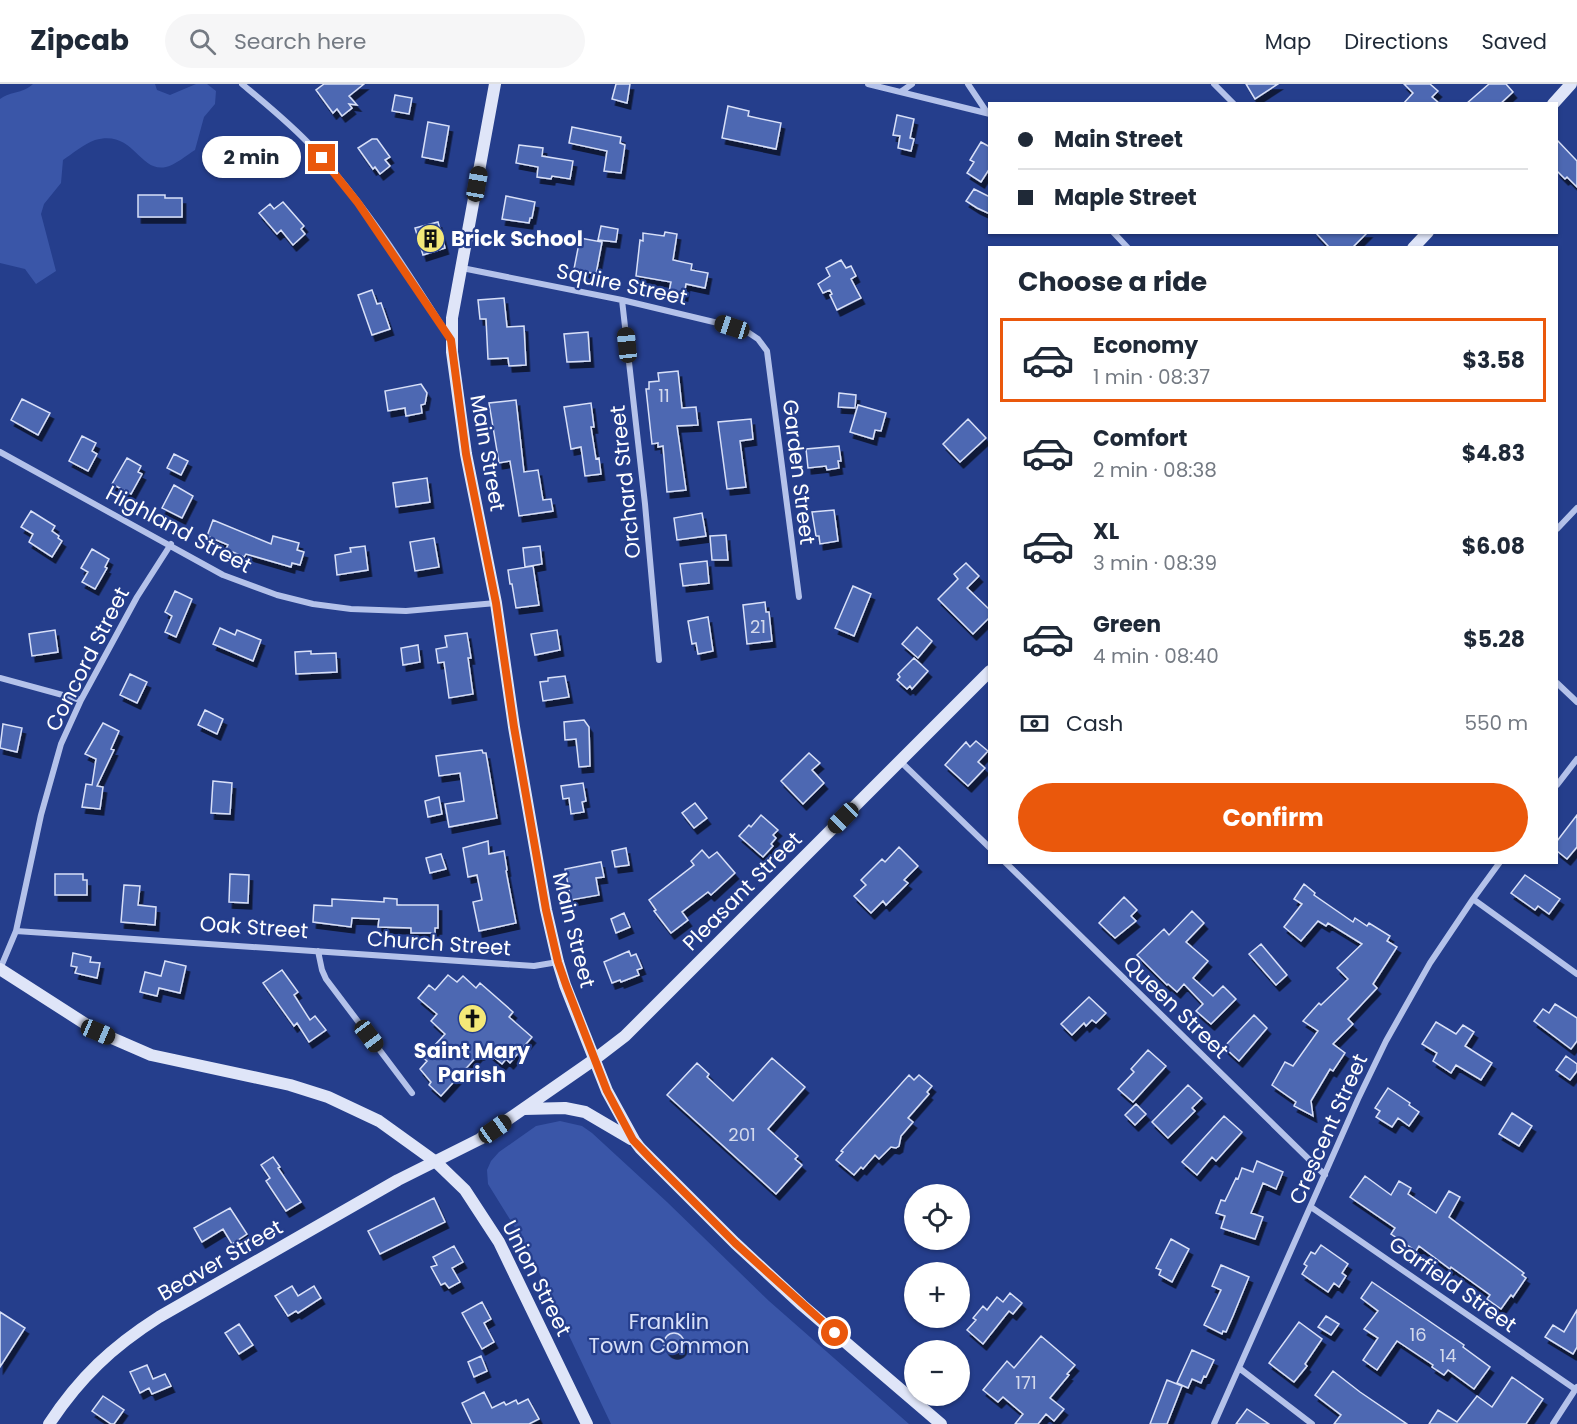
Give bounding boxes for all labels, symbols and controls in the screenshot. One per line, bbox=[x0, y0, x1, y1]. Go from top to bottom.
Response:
search box bbox=[165, 14, 585, 68]
text: Zipcab bbox=[30, 21, 129, 60]
icon: search bbox=[186, 25, 219, 58]
text: Search here bbox=[234, 26, 366, 57]
text: Map bbox=[1265, 27, 1311, 56]
text: Directions bbox=[1344, 27, 1448, 56]
text: Saved bbox=[1481, 27, 1547, 56]
text: Main Street bbox=[1054, 124, 1183, 155]
callout: 2 min bbox=[202, 137, 301, 179]
text: 2 min bbox=[223, 143, 280, 171]
route end bbox=[308, 144, 335, 171]
car bbox=[465, 165, 489, 203]
text: Maple Street bbox=[1054, 182, 1197, 213]
building icon: Brick School bbox=[414, 222, 446, 254]
place label: Brick School bbox=[451, 224, 583, 253]
street label: Squire Street bbox=[554, 256, 690, 312]
text: Choose a ride bbox=[1018, 263, 1207, 300]
car bbox=[712, 313, 752, 341]
car bbox=[616, 326, 638, 364]
text: Economy bbox=[1093, 330, 1198, 361]
icon: car bbox=[1021, 333, 1075, 387]
text: $3.58 bbox=[1462, 345, 1525, 376]
text: 1 min · 08:37 bbox=[1093, 363, 1210, 391]
house number: 11 bbox=[658, 383, 670, 408]
street label: Main Street bbox=[463, 392, 513, 514]
street label: Garden Street bbox=[776, 398, 822, 546]
street label: Orchard Street bbox=[603, 404, 647, 560]
text: Comfort bbox=[1093, 423, 1187, 454]
icon: car bbox=[1021, 426, 1075, 480]
text: $4.83 bbox=[1462, 438, 1525, 469]
text: 2 min · 08:38 bbox=[1093, 456, 1217, 484]
street label: Highland Street bbox=[101, 478, 257, 580]
text: XL bbox=[1093, 516, 1119, 547]
icon: car bbox=[1021, 519, 1075, 573]
text: $6.08 bbox=[1462, 531, 1525, 562]
text: 3 min · 08:39 bbox=[1093, 549, 1217, 577]
street label: Concord Street bbox=[38, 582, 136, 736]
text: Green bbox=[1093, 609, 1161, 640]
icon: car bbox=[1021, 612, 1075, 666]
house number: 21 bbox=[750, 614, 766, 639]
text: $5.28 bbox=[1463, 624, 1525, 655]
text: 4 min · 08:40 bbox=[1093, 642, 1219, 670]
icon: cash bbox=[1018, 707, 1051, 740]
text: Cash bbox=[1066, 708, 1123, 739]
text: 550 m bbox=[1464, 709, 1528, 737]
button: Confirm bbox=[1018, 783, 1528, 852]
car bbox=[824, 799, 862, 837]
street label: Pleasant Street bbox=[676, 825, 808, 957]
street label: Main Street bbox=[546, 869, 602, 991]
street label: Oak Street bbox=[199, 909, 309, 945]
street label: Church Street bbox=[366, 924, 512, 962]
street label: Queen Street bbox=[1117, 949, 1235, 1065]
church icon: Saint Mary Parish bbox=[456, 1003, 488, 1035]
car bbox=[351, 1016, 387, 1056]
car bbox=[78, 1017, 118, 1047]
place label: Saint Mary Parish bbox=[414, 1036, 531, 1089]
street label: Crescent Street bbox=[1282, 1049, 1374, 1209]
car bbox=[475, 1111, 515, 1147]
house number: 201 bbox=[728, 1122, 756, 1147]
map controls bbox=[904, 1184, 970, 1406]
button: locate bbox=[904, 1184, 970, 1250]
street label: Beaver Street bbox=[152, 1212, 288, 1308]
street label: Union Street bbox=[495, 1215, 579, 1341]
street label: Garfield Street bbox=[1383, 1229, 1523, 1339]
button: + bbox=[904, 1262, 970, 1328]
park label: Franklin Town Common bbox=[589, 1307, 749, 1360]
route start bbox=[821, 1319, 848, 1346]
house number: 16 bbox=[1409, 1322, 1427, 1347]
button: − bbox=[904, 1340, 970, 1406]
house number: 14 bbox=[1439, 1343, 1457, 1368]
house number: 171 bbox=[1015, 1370, 1037, 1395]

